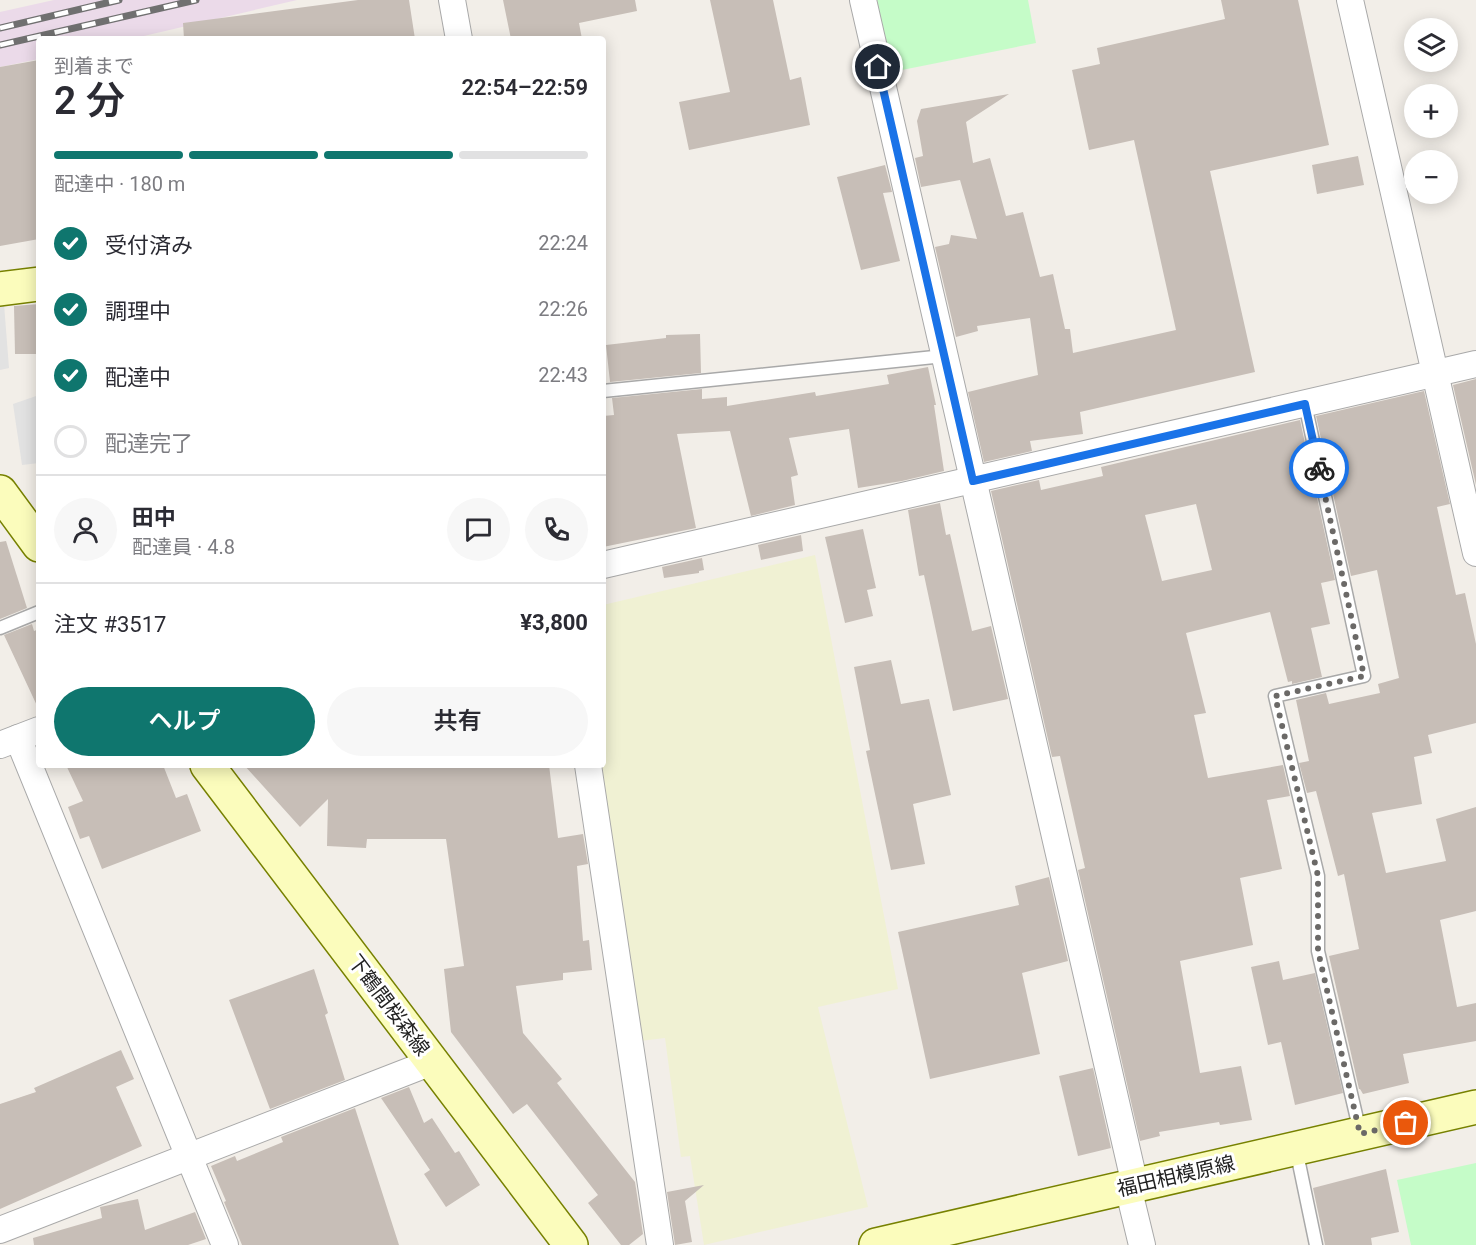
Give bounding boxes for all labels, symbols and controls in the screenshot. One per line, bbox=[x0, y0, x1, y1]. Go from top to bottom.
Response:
map controls bbox=[1404, 18, 1458, 204]
button: layers bbox=[1404, 18, 1458, 72]
pin bbox=[852, 41, 903, 92]
icon: home bbox=[861, 50, 894, 83]
text: 到着まで bbox=[54, 54, 134, 78]
text: 22:54–22:59 bbox=[461, 75, 588, 100]
text: 2 分 bbox=[54, 78, 125, 124]
button: + bbox=[1404, 84, 1458, 138]
button: − bbox=[1404, 150, 1458, 204]
text: 配達中 · 180 m bbox=[54, 172, 185, 196]
icon: check bbox=[54, 227, 87, 260]
text: 22:24 bbox=[538, 231, 588, 255]
text: 受付済み bbox=[105, 233, 193, 258]
icon: check bbox=[54, 293, 87, 326]
text: 22:26 bbox=[538, 297, 588, 321]
text: 調理中 bbox=[105, 299, 171, 324]
icon: check bbox=[54, 359, 87, 392]
text: 22:43 bbox=[538, 363, 588, 387]
text: 配達中 bbox=[105, 365, 171, 390]
text: 配達完了 bbox=[105, 431, 193, 456]
courier bbox=[1289, 438, 1349, 498]
icon: bike bbox=[1303, 452, 1336, 485]
button: person bbox=[54, 498, 117, 561]
button: chat bbox=[447, 498, 510, 561]
button: phone bbox=[525, 498, 588, 561]
text: 田中 bbox=[132, 505, 176, 530]
text: 配達員 · 4.8 bbox=[132, 535, 235, 559]
text: ¥3,800 bbox=[520, 610, 588, 635]
text: 注文 #3517 bbox=[54, 612, 166, 637]
button: ヘルプ bbox=[54, 687, 315, 756]
button: 共有 bbox=[327, 687, 588, 756]
street label: 下鶴間桜森線 bbox=[343, 950, 435, 1060]
pin bbox=[1380, 1097, 1431, 1148]
icon: bag bbox=[1389, 1106, 1422, 1139]
street label: 福田相模原線 bbox=[1115, 1151, 1237, 1201]

